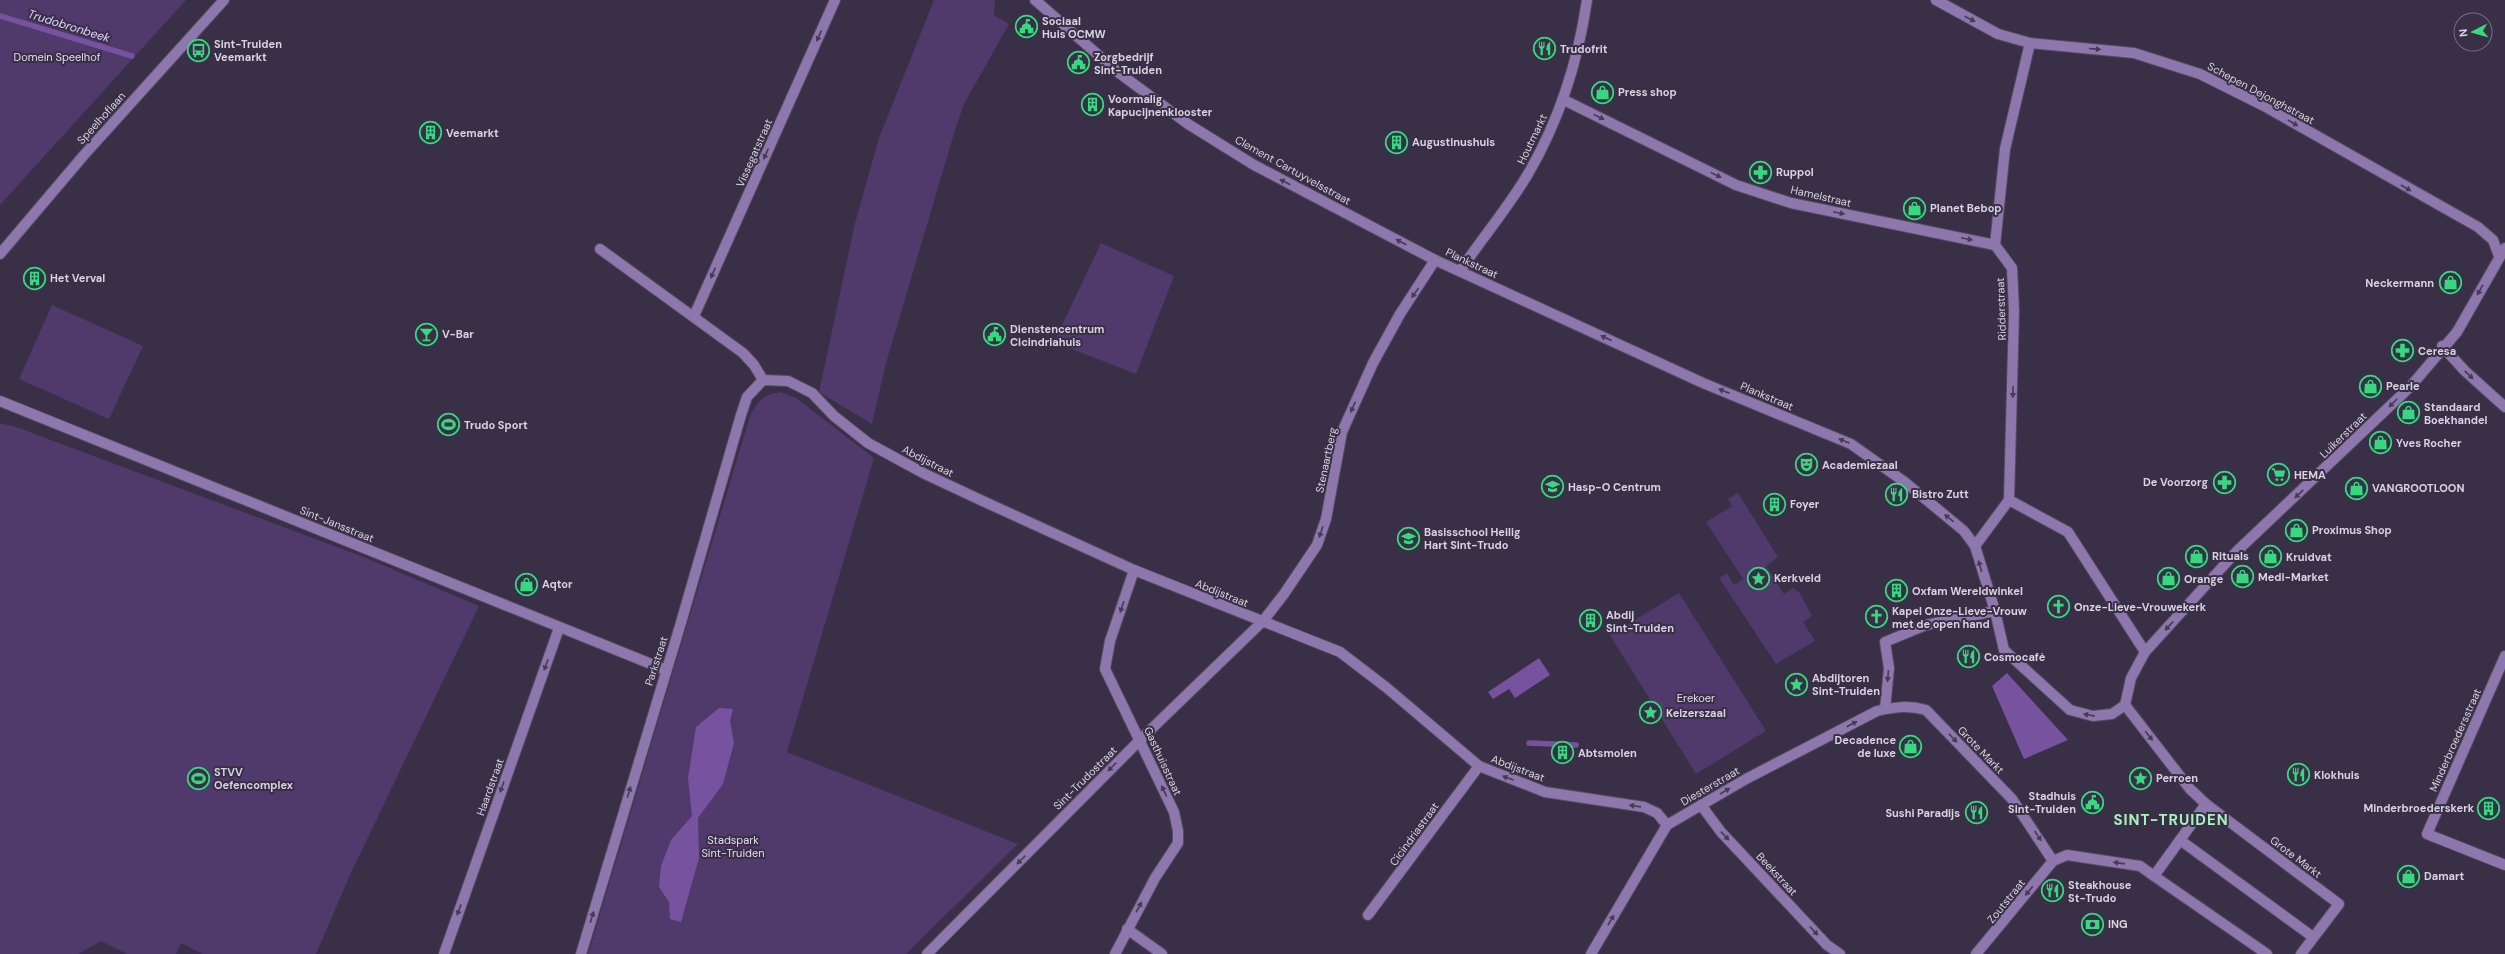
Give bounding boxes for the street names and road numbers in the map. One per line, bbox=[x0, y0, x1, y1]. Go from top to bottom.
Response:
street label: Schepen Dejonghstraat bbox=[2205, 59, 2317, 127]
street label: Speelhoflaan bbox=[74, 89, 128, 147]
street label: Houtmarkt bbox=[1514, 112, 1550, 166]
street label: Vissegatstraat bbox=[733, 117, 775, 189]
street label: Clement Cartuyvelsstraat bbox=[1233, 132, 1353, 208]
street label: Hamelstraat bbox=[1789, 182, 1853, 210]
street label: Plankstraat bbox=[1444, 245, 1500, 281]
street label: Ridderstraat bbox=[1993, 277, 2009, 341]
street label: Plankstraat bbox=[1738, 379, 1796, 413]
street label: Luikerstraat bbox=[2317, 409, 2369, 461]
street label: Stenaartberg bbox=[1312, 426, 1340, 494]
street label: Abdijstraat bbox=[900, 442, 956, 480]
street label: Sint-Jansstraat bbox=[298, 503, 376, 545]
street label: Abdijstraat bbox=[1193, 576, 1251, 610]
street label: Parkstraat bbox=[641, 634, 671, 688]
street label: Minderbroedersstraat bbox=[2426, 686, 2484, 794]
street label: Grote Markt bbox=[1955, 723, 2007, 777]
street label: Gasthuisstraat bbox=[1141, 724, 1185, 798]
street label: Sint-Trudostraat bbox=[1050, 743, 1120, 813]
street label: Abdijstraat bbox=[1489, 751, 1547, 785]
street label: Haardstraat bbox=[473, 756, 507, 818]
street label: Diesterstraat bbox=[1678, 763, 1742, 809]
street label: Cicindriastraat bbox=[1386, 799, 1442, 869]
street label: Grote Markt bbox=[2267, 833, 2325, 881]
street label: Beekstraat bbox=[1753, 849, 1801, 899]
street label: Zoutstraat bbox=[1984, 876, 2028, 926]

